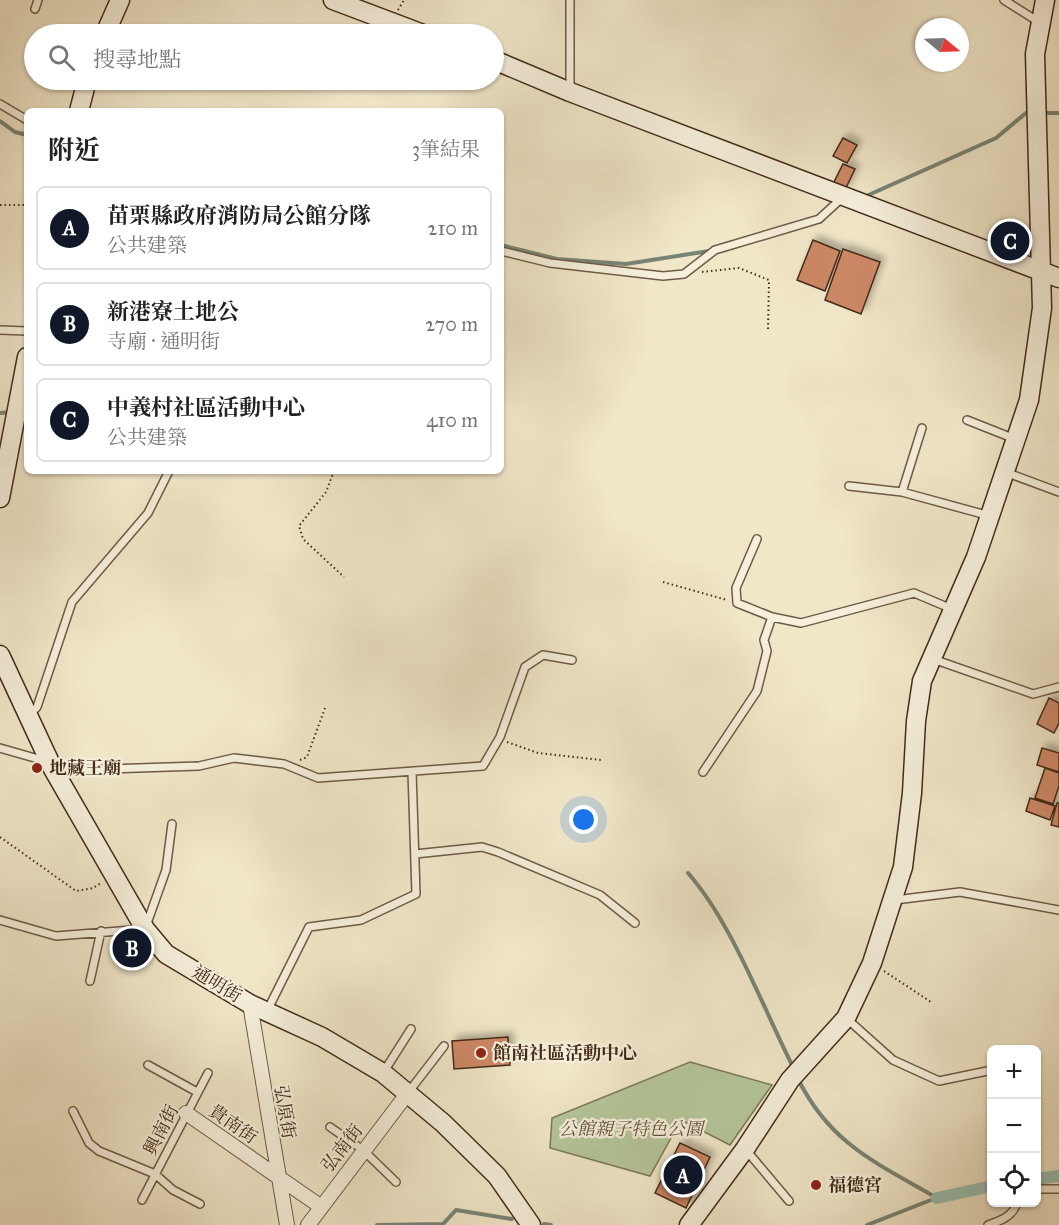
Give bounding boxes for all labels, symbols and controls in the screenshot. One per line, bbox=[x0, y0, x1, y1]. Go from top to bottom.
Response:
north arrow bbox=[915, 18, 969, 72]
search box bbox=[24, 24, 504, 90]
icon: search bbox=[45, 41, 78, 74]
text: 搜尋地點 bbox=[93, 46, 181, 73]
text: 附近 bbox=[48, 134, 100, 166]
text: 3筆結果 bbox=[412, 137, 480, 161]
text: 苗栗縣政府消防局公館分隊 bbox=[107, 202, 371, 229]
text: A bbox=[63, 216, 76, 240]
text: 210 m bbox=[428, 216, 478, 240]
pin: C bbox=[990, 218, 1030, 264]
text: 公共建築 bbox=[107, 233, 187, 257]
text: 新港寮土地公 bbox=[107, 298, 239, 325]
text: B bbox=[63, 312, 76, 336]
text: 270 m bbox=[425, 312, 478, 336]
text: 寺廟 · 通明街 bbox=[107, 329, 220, 353]
text: 中義村社區活動中心 bbox=[107, 394, 305, 421]
text: C bbox=[63, 408, 76, 432]
text: 410 m bbox=[426, 408, 478, 432]
text: 公共建築 bbox=[107, 425, 187, 449]
place label: 地藏王廟 bbox=[49, 757, 121, 779]
marker: 地藏王廟 bbox=[30, 761, 44, 775]
your location bbox=[569, 805, 598, 834]
pin: B bbox=[112, 926, 152, 970]
street label: 通明街 bbox=[188, 961, 246, 1007]
place label: 館南社區活動中心 bbox=[493, 1042, 637, 1064]
map controls bbox=[987, 1045, 1041, 1207]
button: + bbox=[987, 1045, 1041, 1099]
marker: 館南社區活動中心 bbox=[474, 1046, 488, 1060]
street label: 弘原街 bbox=[270, 1084, 300, 1140]
button: − bbox=[987, 1099, 1041, 1153]
street label: 貴南街 bbox=[205, 1100, 261, 1148]
street label: 興南街 bbox=[139, 1101, 183, 1159]
park label: 公館親子特色公園 bbox=[559, 1118, 706, 1140]
street label: 弘南街 bbox=[317, 1120, 367, 1176]
pin: A bbox=[664, 1152, 702, 1198]
button: locate bbox=[987, 1153, 1041, 1207]
place label: 福德宮 bbox=[828, 1174, 882, 1196]
marker: 福德宮 bbox=[809, 1178, 823, 1192]

